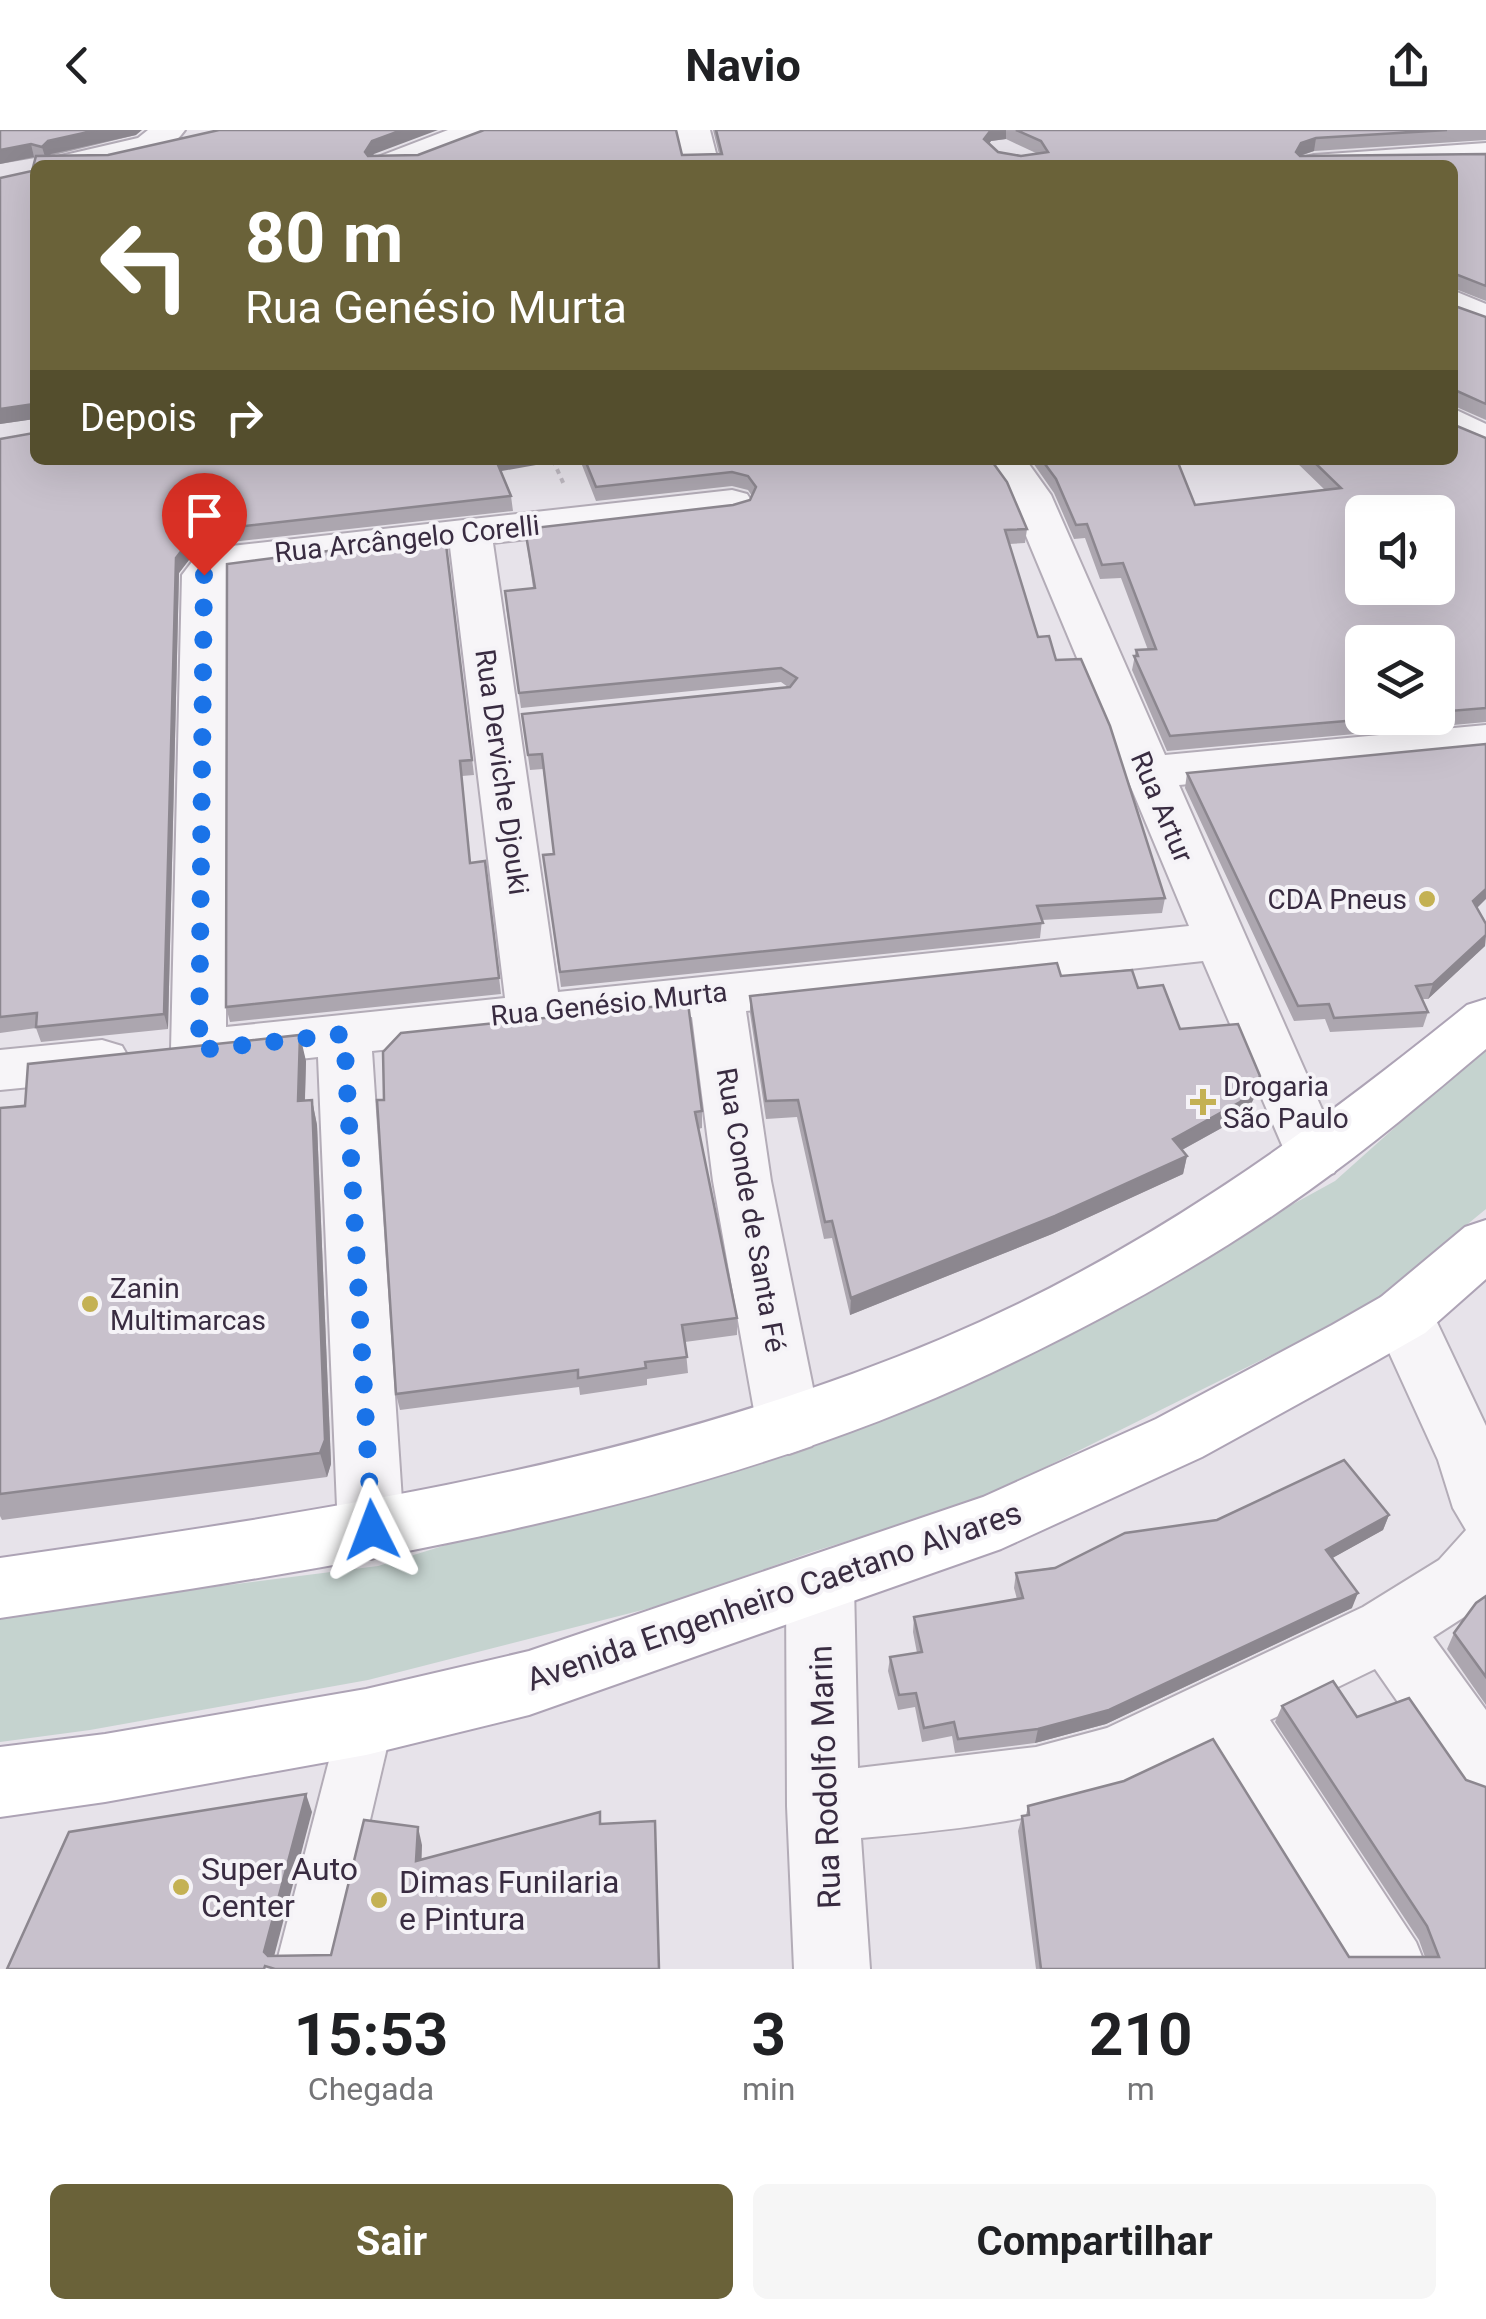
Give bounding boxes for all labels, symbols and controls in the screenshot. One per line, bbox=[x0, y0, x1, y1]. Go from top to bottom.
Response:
icon: back bbox=[50, 38, 105, 93]
icon: share bbox=[1381, 38, 1436, 93]
text: Navio bbox=[685, 39, 801, 92]
text: 80 m bbox=[245, 197, 403, 279]
icon: left bbox=[80, 200, 210, 330]
text: Rua Genésio Murta bbox=[245, 281, 627, 334]
icon: right bbox=[217, 390, 272, 445]
text: Depois bbox=[80, 396, 197, 440]
pin bbox=[162, 473, 247, 576]
icon: arrive bbox=[177, 488, 232, 543]
map controls bbox=[1345, 495, 1455, 735]
button: sound bbox=[1345, 495, 1455, 605]
street label: Rua Arcângelo Corelli bbox=[273, 509, 541, 569]
button: layers bbox=[1345, 625, 1455, 735]
street label: Rua Derviche Djouki bbox=[468, 647, 536, 897]
street label: Rua Artur bbox=[1124, 747, 1200, 868]
place label: CDA Pneus bbox=[1268, 883, 1407, 916]
marker: CDA Pneus bbox=[1416, 888, 1438, 910]
street label: Rua Genésio Murta bbox=[489, 975, 729, 1033]
street label: Rua Conde de Santa Fé bbox=[710, 1065, 792, 1355]
place label: Drogaria São Paulo bbox=[1223, 1070, 1349, 1135]
marker: Drogaria São Paulo bbox=[1192, 1091, 1214, 1113]
place label: Zanin Multimarcas bbox=[110, 1272, 266, 1337]
marker: Zanin Multimarcas bbox=[79, 1293, 101, 1315]
position arrow bbox=[320, 1478, 424, 1582]
street label: Avenida Engenheiro Caetano Alvares bbox=[521, 1493, 1027, 1699]
street label: Rua Rodolfo Marin bbox=[801, 1645, 849, 1909]
place label: Super Auto Center bbox=[201, 1850, 358, 1925]
place label: Dimas Funilaria e Pintura bbox=[399, 1863, 619, 1938]
marker: Super Auto Center bbox=[170, 1876, 192, 1898]
marker: Dimas Funilaria e Pintura bbox=[368, 1889, 390, 1911]
text: 15:53 bbox=[294, 1999, 448, 2070]
text: 3 bbox=[751, 1999, 786, 2070]
text: 210 bbox=[1089, 1999, 1192, 2070]
text: Chegada bbox=[308, 2070, 434, 2108]
text: min bbox=[742, 2070, 795, 2108]
text: m bbox=[1127, 2070, 1155, 2108]
button: Sair bbox=[50, 2184, 733, 2299]
button: Compartilhar bbox=[753, 2184, 1436, 2299]

